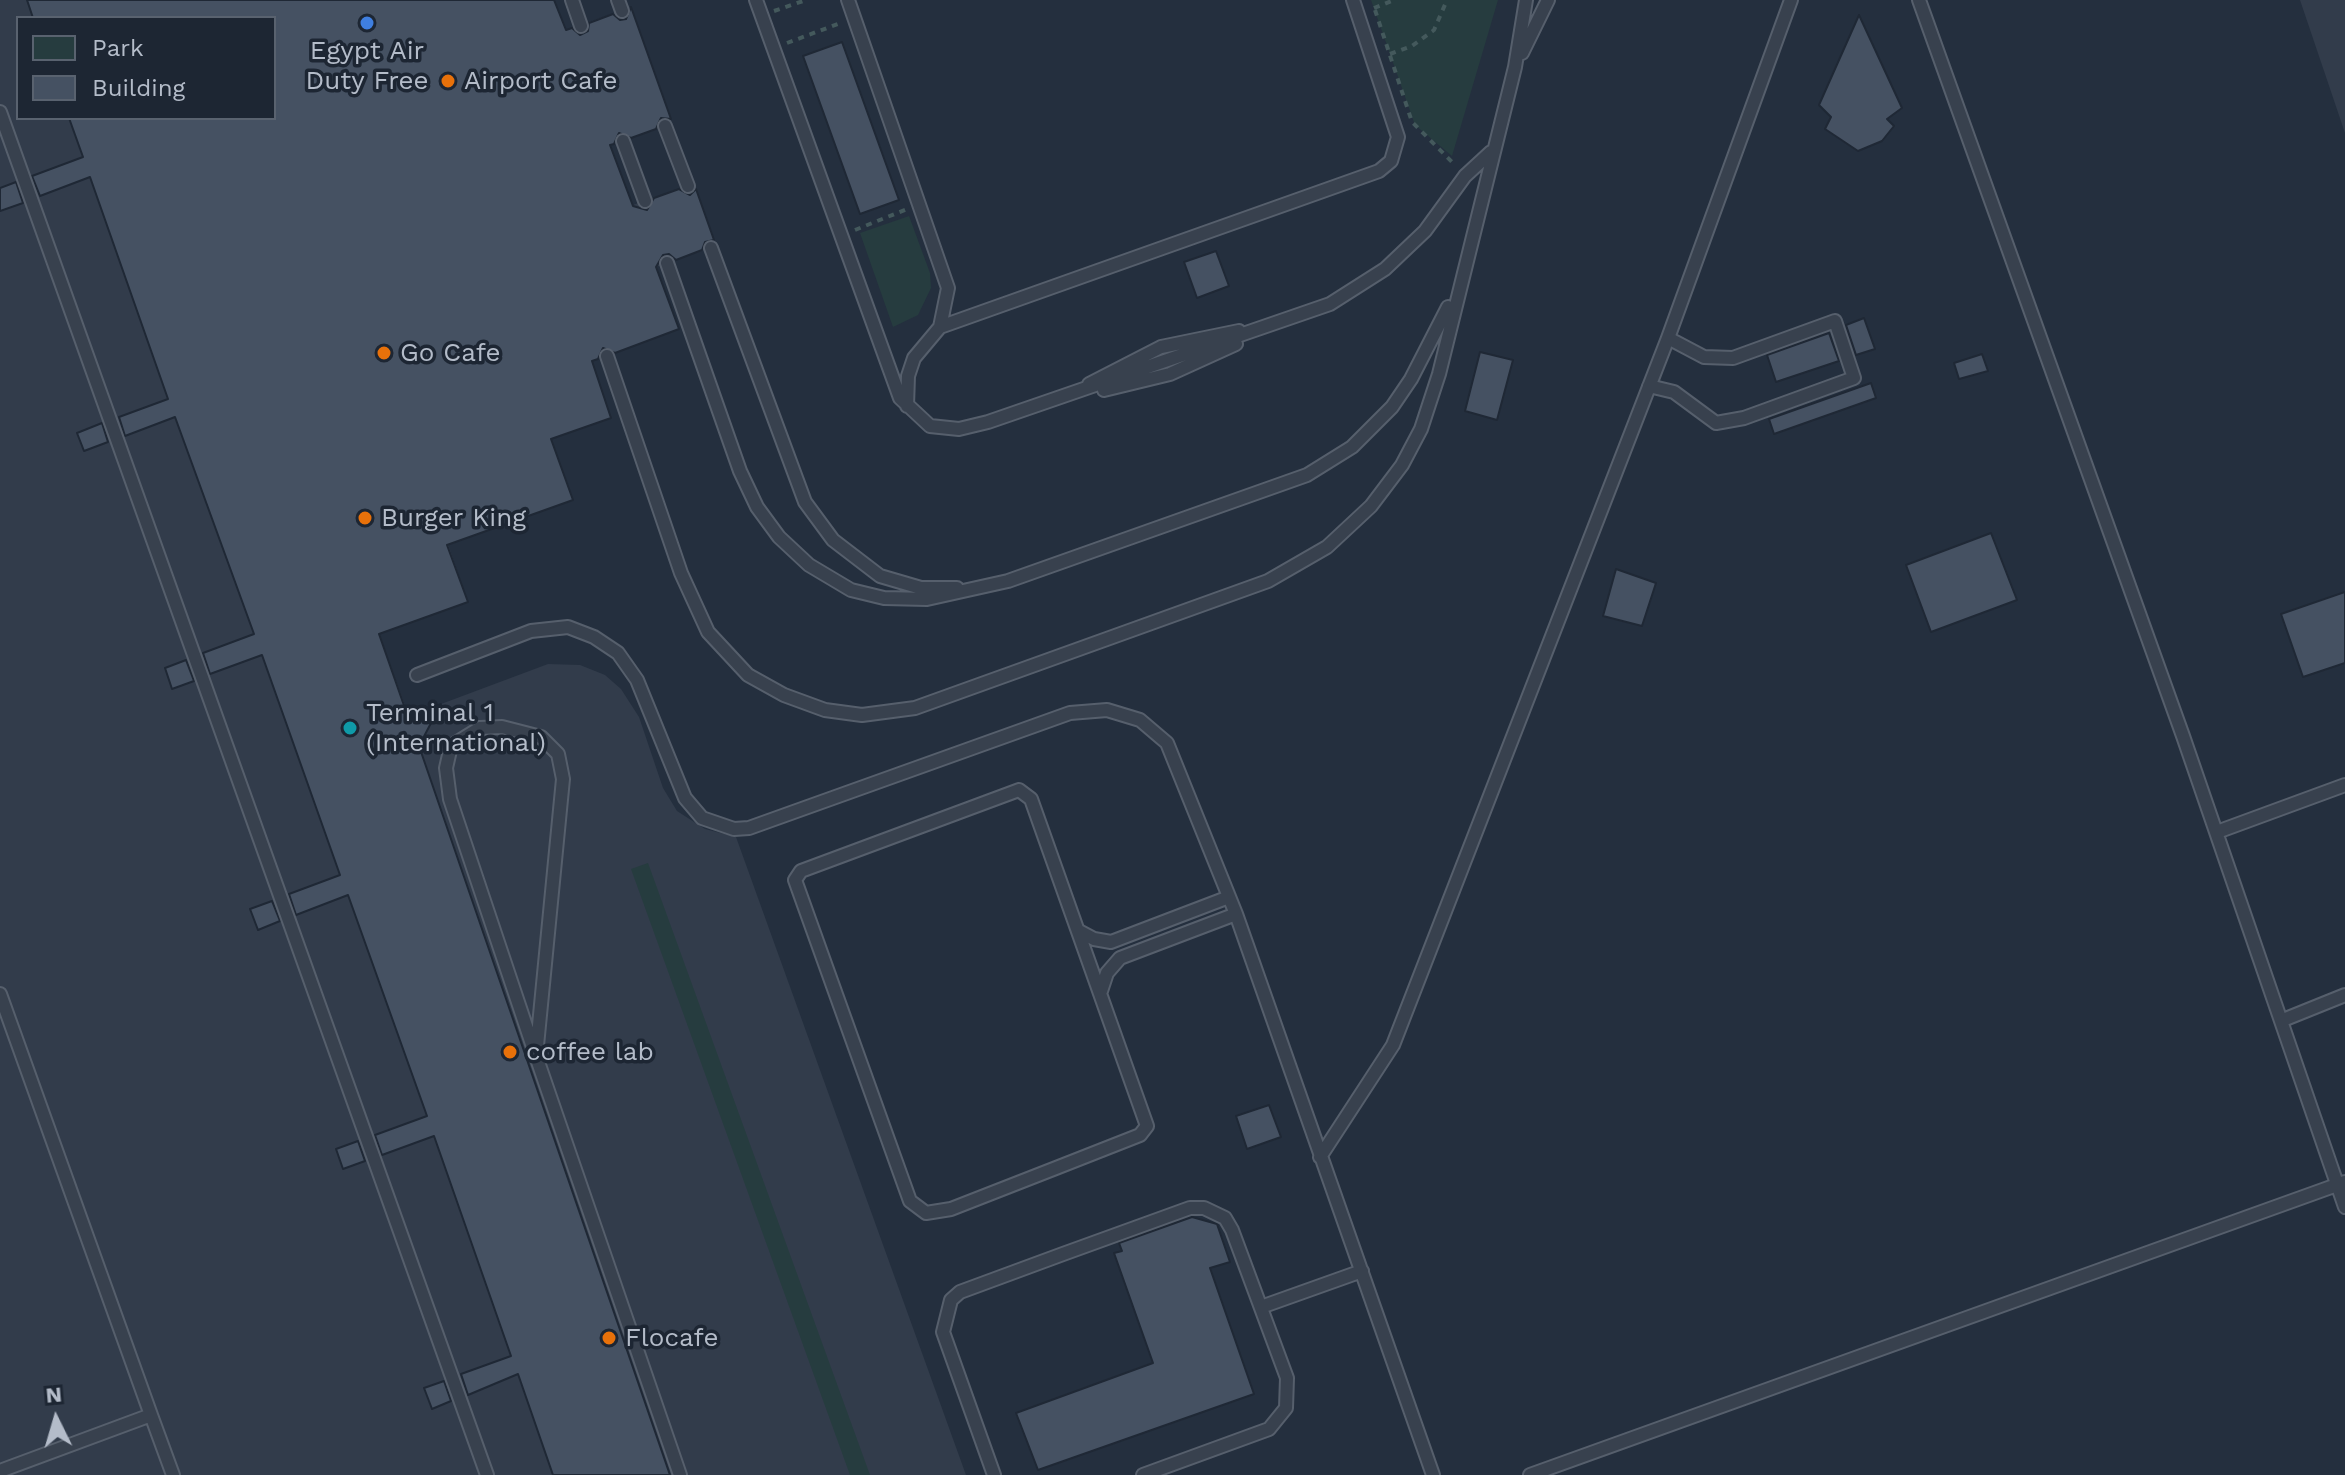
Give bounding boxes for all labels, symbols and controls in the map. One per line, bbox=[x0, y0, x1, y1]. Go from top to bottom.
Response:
marker: Egypt Air Duty Free bbox=[358, 14, 376, 32]
legend bbox=[16, 16, 276, 120]
text: Park bbox=[92, 34, 144, 62]
place label: Egypt Air Duty Free bbox=[306, 35, 428, 96]
place label: Airport Cafe bbox=[464, 65, 617, 97]
marker: Airport Cafe bbox=[439, 72, 457, 90]
text: Building bbox=[92, 74, 185, 102]
place label: Go Cafe bbox=[400, 337, 501, 369]
marker: Go Cafe bbox=[375, 344, 393, 362]
place label: Burger King bbox=[381, 502, 526, 534]
marker: Burger King bbox=[356, 509, 374, 527]
place label: Terminal 1 (International) bbox=[366, 697, 546, 758]
marker: Terminal 1 (International) bbox=[341, 719, 359, 737]
place label: coffee lab bbox=[526, 1036, 654, 1068]
marker: coffee lab bbox=[501, 1043, 519, 1061]
place label: Flocafe bbox=[625, 1322, 718, 1354]
marker: Flocafe bbox=[600, 1329, 618, 1347]
north arrow bbox=[16, 1379, 96, 1459]
text: N bbox=[45, 1381, 63, 1408]

